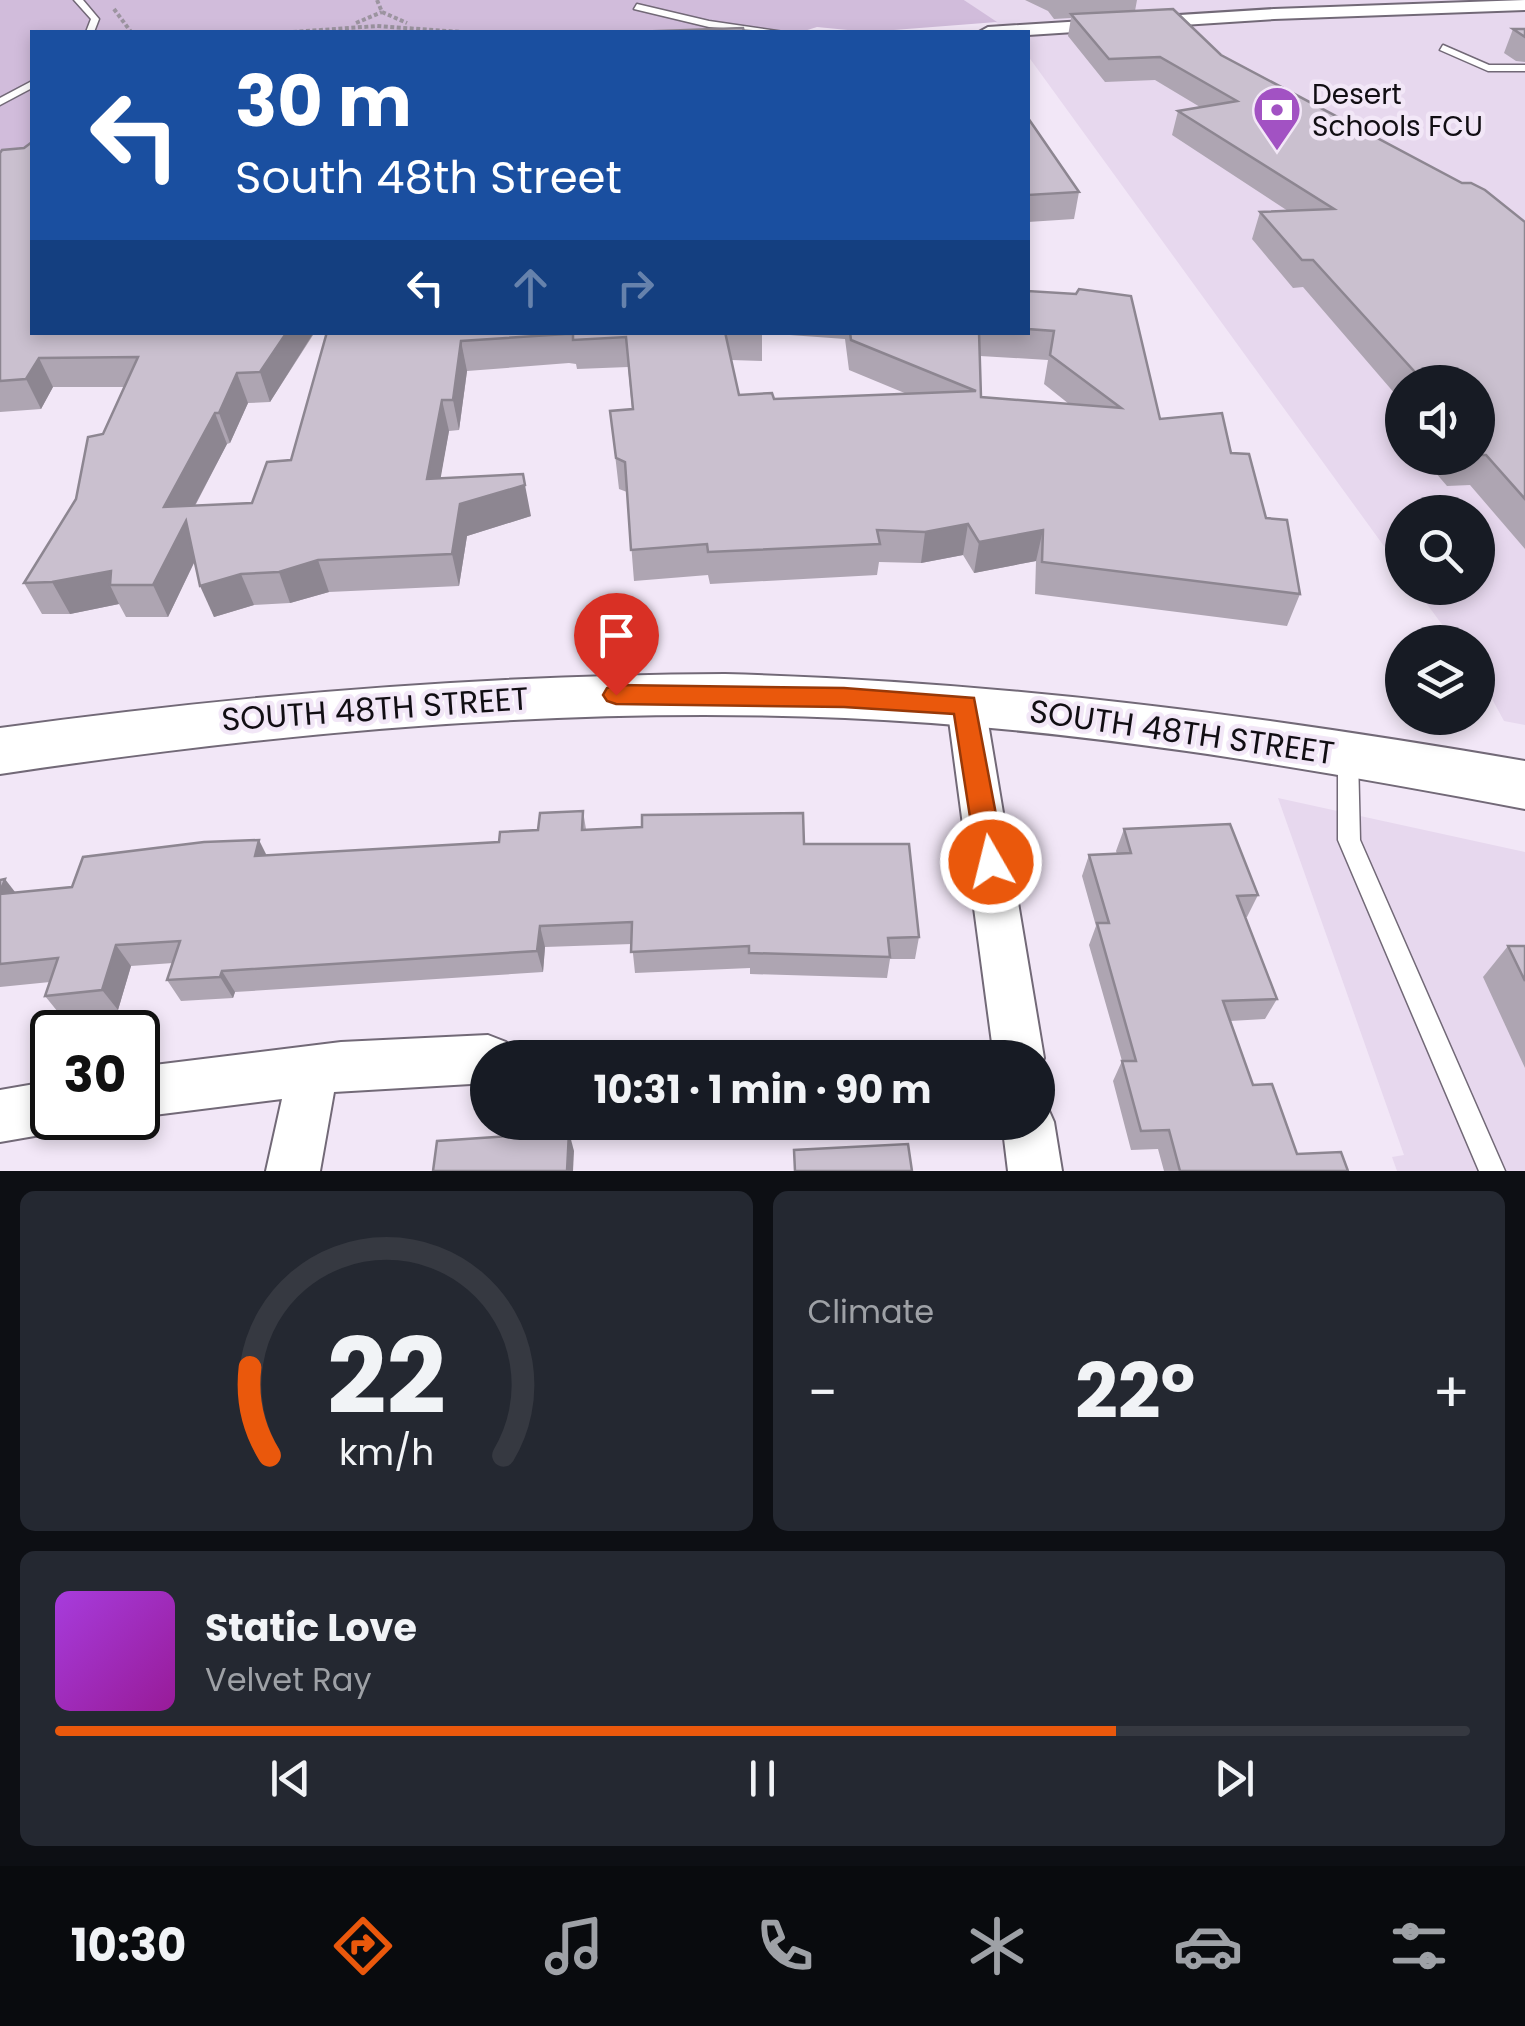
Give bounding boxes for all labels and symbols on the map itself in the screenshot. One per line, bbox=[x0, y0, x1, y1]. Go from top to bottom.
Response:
place label: Desert Schools FCU bbox=[1312, 75, 1483, 146]
bank icon: Desert Schools FCU bbox=[1251, 84, 1303, 152]
pin bbox=[574, 593, 659, 696]
street label: SOUTH 48TH STREET bbox=[220, 675, 530, 742]
street label: SOUTH 48TH STREET bbox=[1027, 688, 1337, 775]
position arrow bbox=[939, 810, 1043, 914]
speed limit sign: 30 bbox=[30, 1010, 160, 1140]

